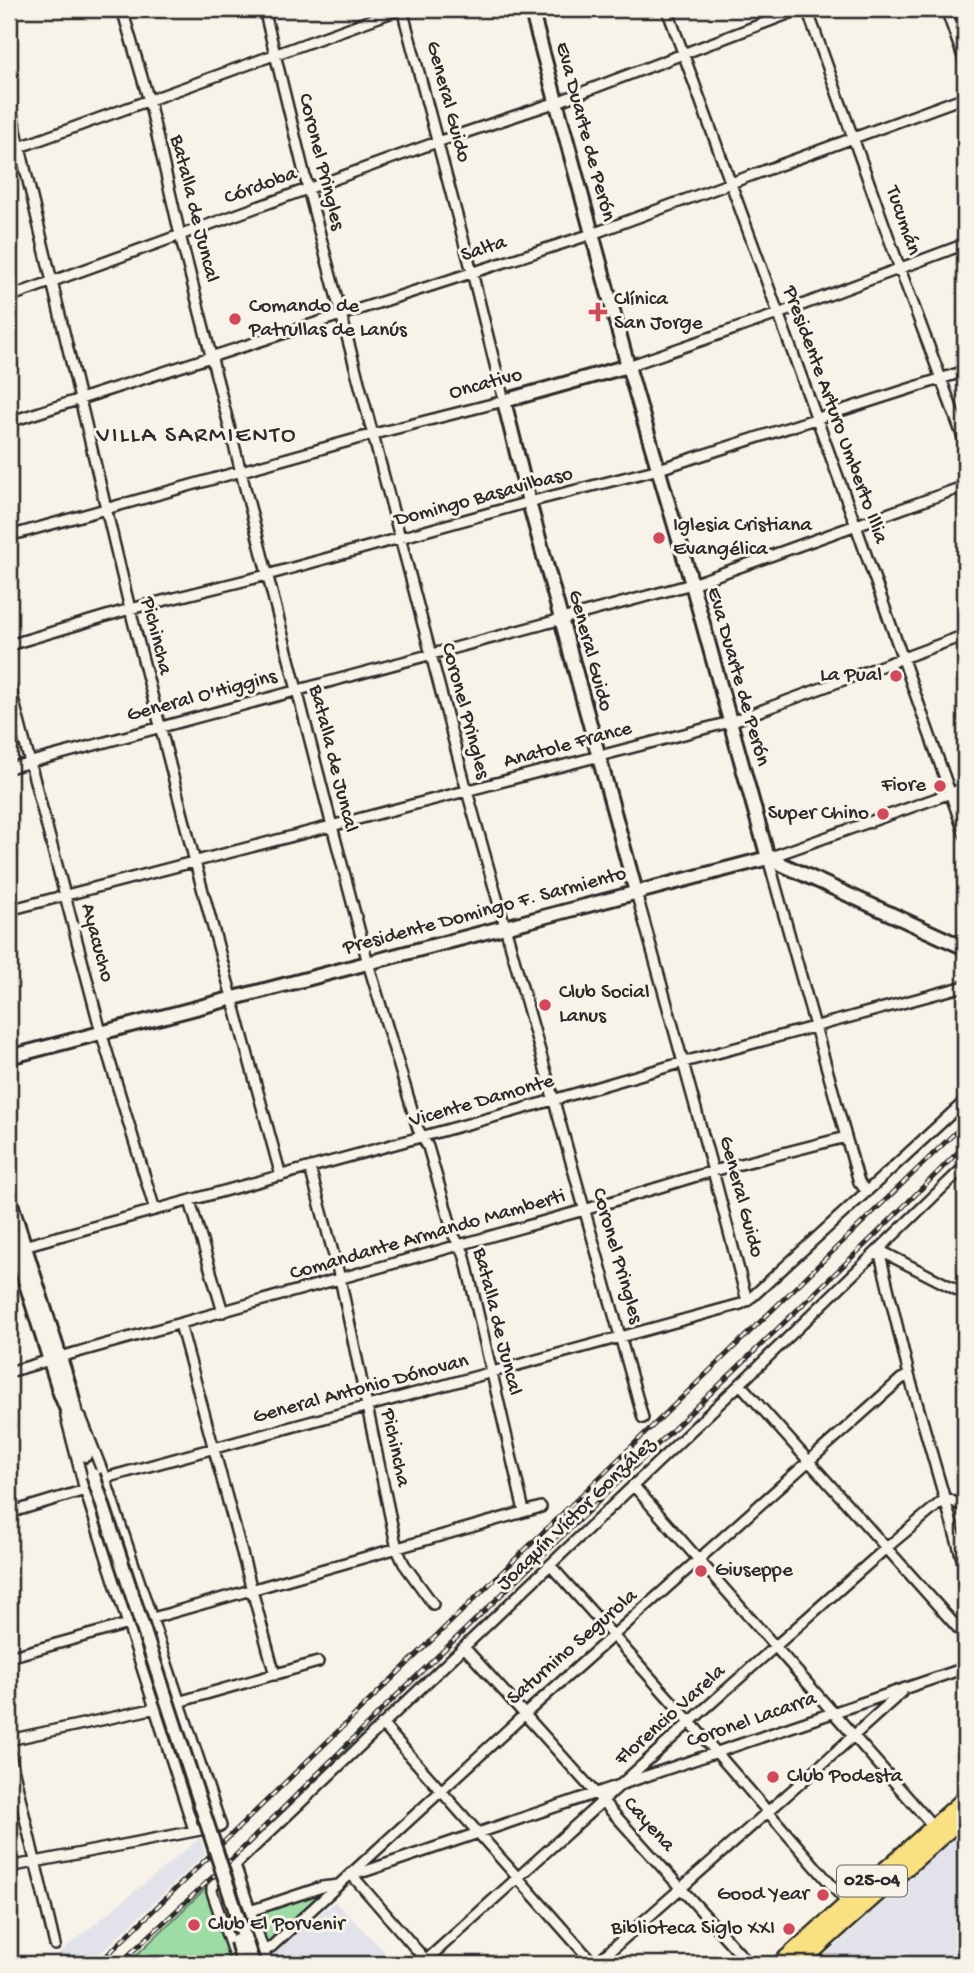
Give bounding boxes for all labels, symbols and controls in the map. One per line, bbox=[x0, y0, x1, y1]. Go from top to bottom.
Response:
street label: General Guido bbox=[419, 39, 475, 165]
street label: Eva Duarte de Perón bbox=[548, 39, 620, 225]
street label: Coronel Pringles bbox=[291, 91, 349, 234]
street label: Batalla de Juncal bbox=[162, 132, 223, 285]
street label: Córdoba bbox=[221, 162, 302, 212]
street label: Tucumán bbox=[878, 182, 925, 259]
street label: Salta bbox=[458, 231, 511, 269]
street label: Presidente Arturo Umberto Illia bbox=[775, 282, 893, 549]
place label: Clínica San Jorge bbox=[614, 288, 704, 337]
place label: Comando de Patrullas de Lanús bbox=[248, 295, 408, 344]
marker: Clínica San Jorge bbox=[588, 302, 608, 322]
marker: Comando de Patrullas de Lanús bbox=[227, 311, 243, 327]
street label: Oncativo bbox=[447, 363, 525, 407]
district label: VILLA SARMIENTO bbox=[95, 422, 298, 451]
street label: Domingo Basavilbaso bbox=[390, 462, 576, 534]
place label: Iglesia Cristiana Evangélica bbox=[673, 514, 813, 563]
marker: Iglesia Cristiana Evangélica bbox=[651, 530, 667, 546]
street label: Eva Duarte de Perón bbox=[700, 585, 774, 769]
street label: General Guido bbox=[561, 588, 617, 714]
street label: Pichincha bbox=[133, 594, 177, 679]
street label: Coronel Pringles bbox=[434, 640, 494, 783]
place label: La Pual bbox=[820, 664, 882, 689]
street label: General O'Higgins bbox=[124, 665, 281, 729]
marker: La Pual bbox=[888, 668, 904, 684]
street label: Batalla de Juncal bbox=[301, 682, 362, 835]
street label: Anatole France bbox=[501, 717, 636, 775]
place label: Fiore bbox=[881, 774, 927, 799]
marker: Fiore bbox=[932, 778, 948, 794]
place label: Super Chino bbox=[768, 802, 869, 827]
marker: Super Chino bbox=[875, 806, 891, 822]
street label: Presidente Domingo F. Sarmiento bbox=[340, 862, 630, 962]
street label: Ayacucho bbox=[73, 901, 119, 985]
place label: Club Social Lanus bbox=[559, 981, 650, 1030]
marker: Club Social Lanus bbox=[537, 997, 553, 1013]
street label: Vicente Damonte bbox=[406, 1069, 558, 1135]
street label: General Guido bbox=[712, 1134, 768, 1260]
street label: Comandante Armando Mamberti bbox=[287, 1185, 569, 1287]
street label: Coronel Pringles bbox=[585, 1185, 648, 1328]
street label: Batalla de Juncal bbox=[465, 1245, 526, 1398]
street label: General Antonio Dónovan bbox=[250, 1349, 472, 1431]
street label: Pichincha bbox=[373, 1406, 415, 1491]
street label: Joaquín Víctor González bbox=[493, 1432, 662, 1597]
place label: Giuseppe bbox=[715, 1559, 794, 1584]
marker: Giuseppe bbox=[693, 1563, 709, 1579]
street label: Saturnino Segurola bbox=[503, 1584, 644, 1711]
street label: Florencio Varela bbox=[610, 1659, 732, 1773]
street label: Coronel Lacarra bbox=[684, 1687, 821, 1755]
place label: Club Podesta bbox=[787, 1765, 904, 1790]
marker: Club Podesta bbox=[765, 1769, 781, 1785]
street label: Cayena bbox=[617, 1792, 680, 1859]
road number: 025-04 bbox=[837, 1866, 907, 1896]
place label: Good Year bbox=[717, 1883, 811, 1908]
marker: Good Year bbox=[815, 1887, 831, 1903]
place label: Club El Porvenir bbox=[208, 1913, 346, 1938]
marker: Club El Porvenir bbox=[186, 1917, 202, 1933]
place label: Biblioteca Siglo XXI bbox=[610, 1917, 775, 1942]
marker: Biblioteca Siglo XXI bbox=[781, 1921, 797, 1937]

